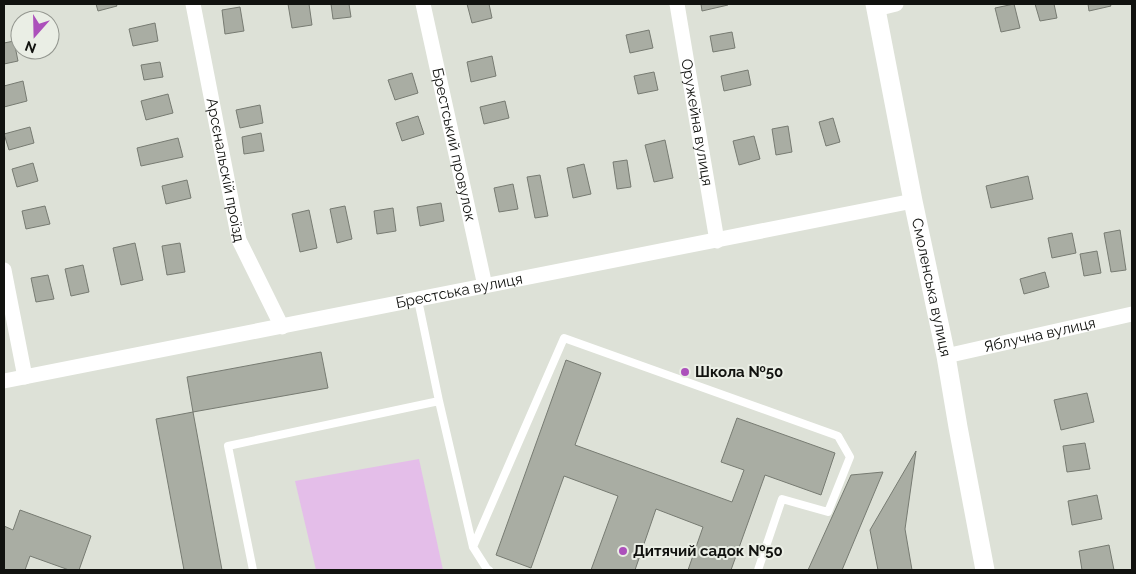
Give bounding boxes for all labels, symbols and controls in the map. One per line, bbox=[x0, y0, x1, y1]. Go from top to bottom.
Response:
north arrow bbox=[10, 10, 60, 60]
text: N bbox=[23, 38, 38, 57]
street label: Оружейна вулиця bbox=[677, 57, 717, 187]
street label: Брестський провулок bbox=[428, 66, 480, 223]
street label: Арсєнальскій проїзд bbox=[202, 96, 248, 244]
street label: Смоленська вулиця bbox=[908, 216, 955, 358]
street label: Брестська вулиця bbox=[394, 270, 524, 312]
street label: Яблучна вулиця bbox=[982, 314, 1097, 356]
place label: Школа №50 bbox=[695, 363, 783, 381]
marker: Школа №50 bbox=[679, 366, 691, 378]
place label: Дитячий садок №50 bbox=[633, 542, 783, 560]
marker: Дитячий садок №50 bbox=[617, 545, 629, 557]

